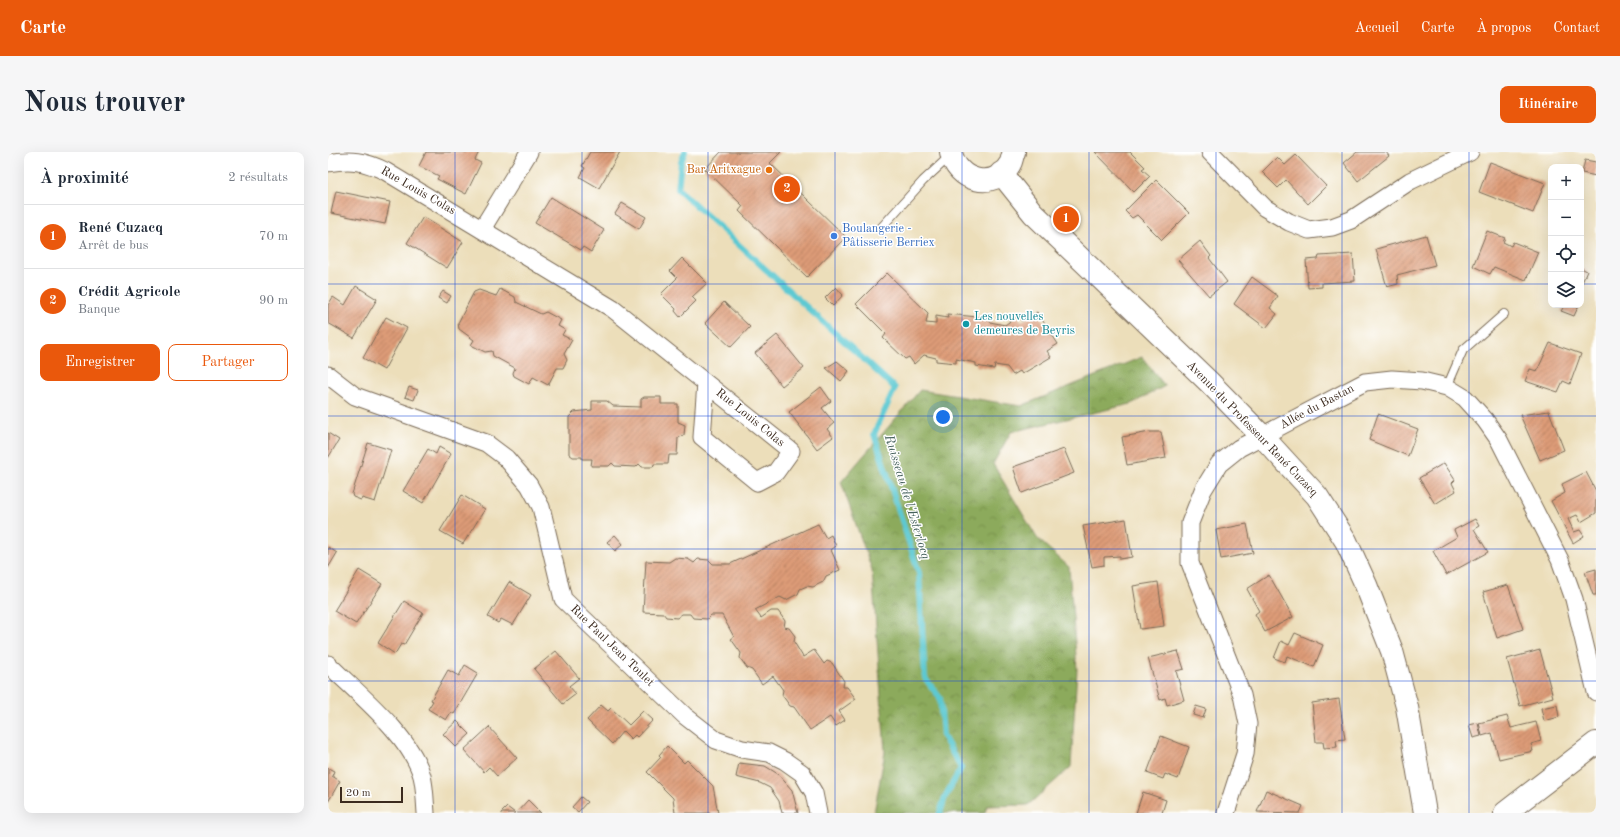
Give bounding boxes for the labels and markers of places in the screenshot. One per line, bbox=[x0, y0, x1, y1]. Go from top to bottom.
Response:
place label: Bar Aritxague bbox=[686, 164, 761, 176]
marker: Bar Aritxague bbox=[764, 165, 774, 175]
pin: 2 bbox=[774, 174, 800, 204]
pin: 1 bbox=[1053, 204, 1079, 234]
place label: Boulangerie - Pâtisserie Berriex bbox=[842, 223, 935, 249]
marker: Boulangerie - Pâtisserie Berriex bbox=[829, 231, 839, 241]
place label: Les nouvelles demeures de Beyris bbox=[974, 311, 1075, 337]
marker: Les nouvelles demeures de Beyris bbox=[961, 319, 971, 329]

